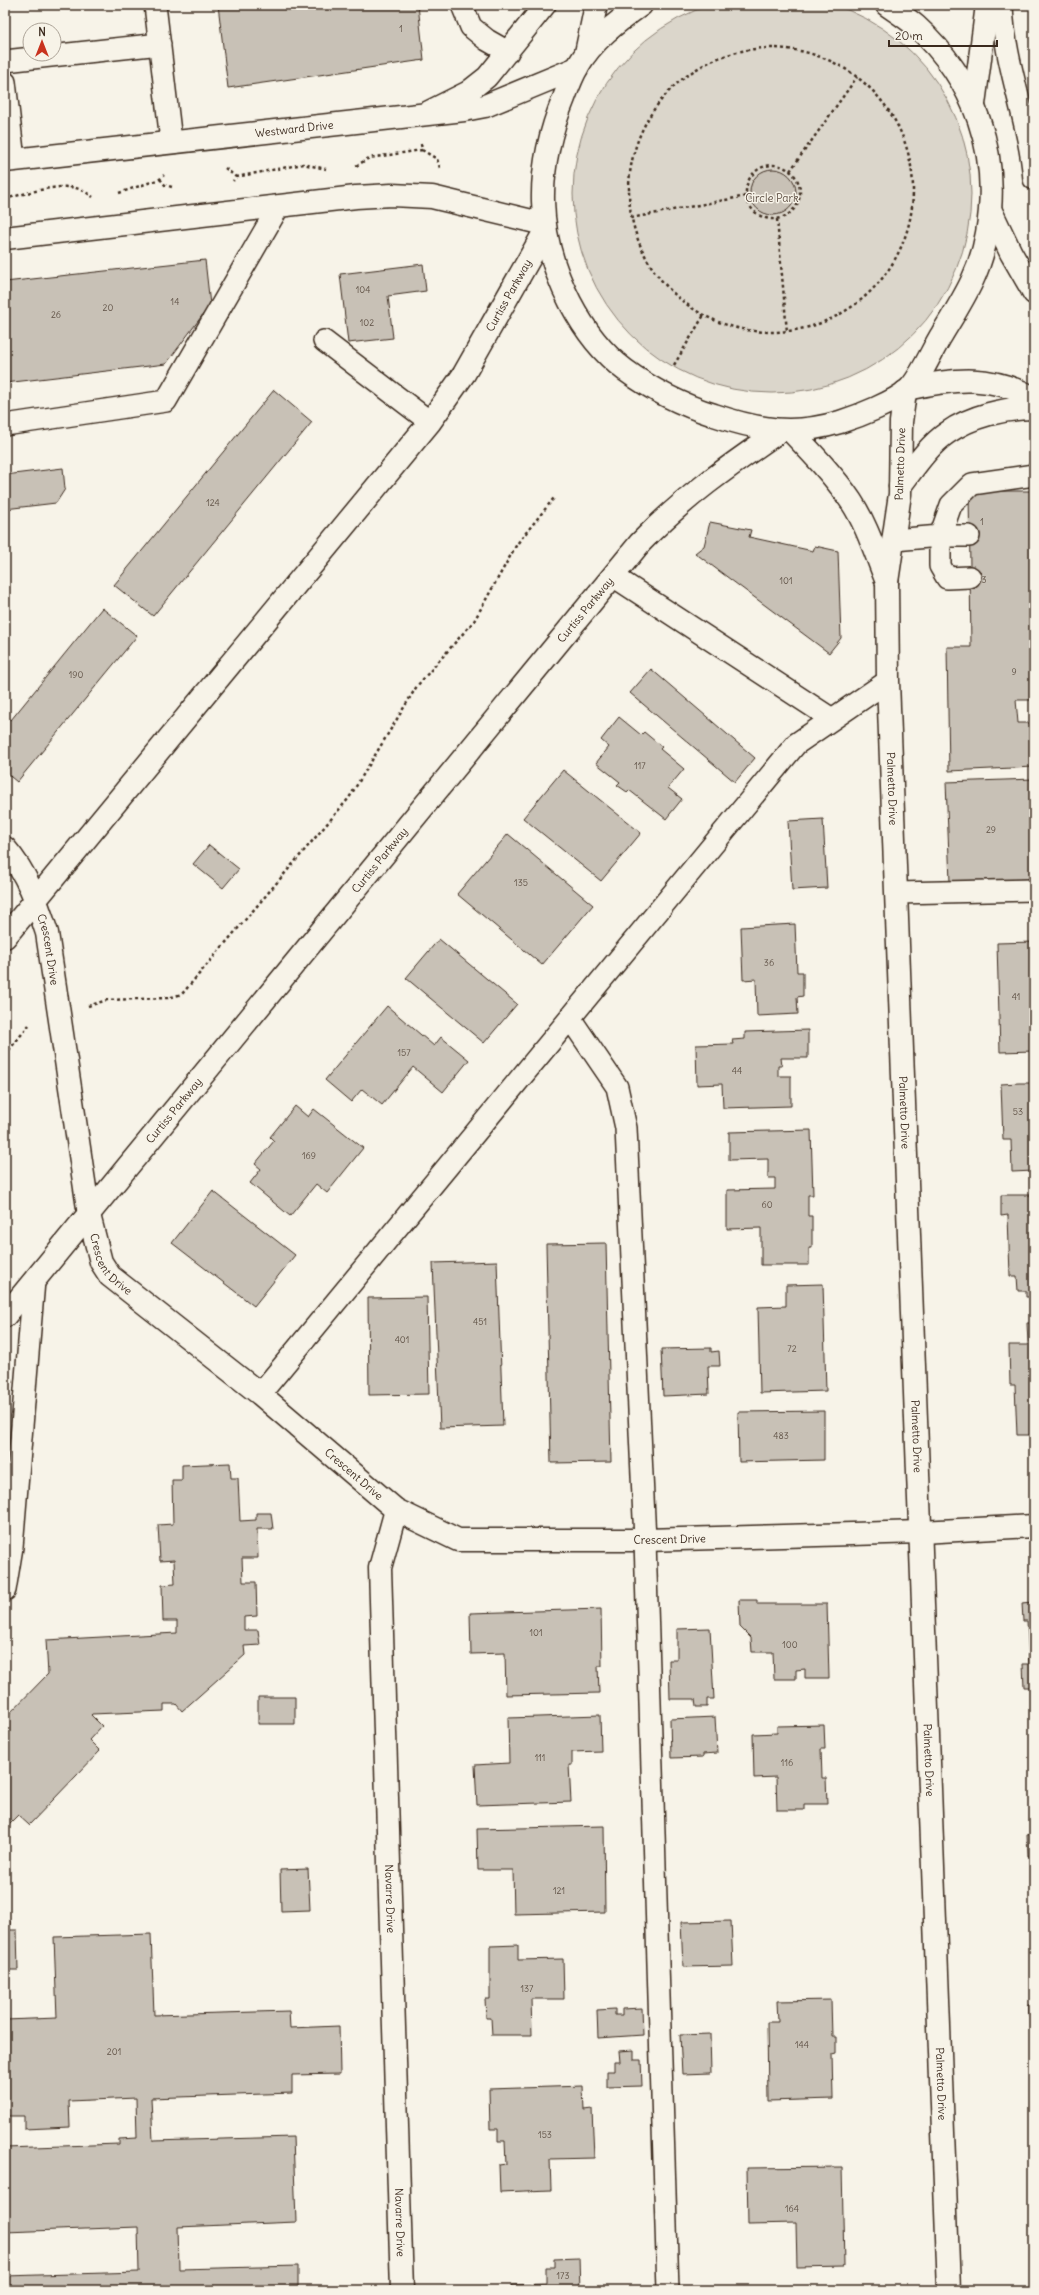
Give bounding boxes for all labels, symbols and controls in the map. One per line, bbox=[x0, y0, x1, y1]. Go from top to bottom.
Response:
north arrow bbox=[22, 22, 62, 62]
scale bar bbox=[889, 22, 997, 48]
house number: 1 bbox=[399, 23, 403, 34]
text: N bbox=[38, 25, 46, 39]
text: 20 m bbox=[895, 28, 923, 43]
street label: Westward Drive bbox=[254, 118, 334, 140]
park label: Circle Park bbox=[745, 191, 799, 205]
street label: Curtiss Parkway bbox=[483, 257, 535, 334]
house number: 104 bbox=[356, 284, 370, 295]
house number: 14 bbox=[171, 296, 179, 307]
house number: 20 bbox=[103, 302, 114, 313]
house number: 26 bbox=[51, 309, 61, 320]
house number: 102 bbox=[360, 317, 374, 328]
street label: Palmetto Drive bbox=[892, 427, 908, 501]
house number: 124 bbox=[206, 497, 220, 508]
house number: 1 bbox=[980, 516, 984, 527]
street label: Curtiss Parkway bbox=[554, 574, 616, 645]
house number: 3 bbox=[981, 574, 987, 585]
house number: 101 bbox=[779, 575, 793, 586]
house number: 9 bbox=[1011, 666, 1017, 677]
house number: 190 bbox=[69, 669, 83, 680]
street label: Palmetto Drive bbox=[884, 752, 900, 825]
house number: 117 bbox=[634, 760, 646, 771]
street label: Curtiss Parkway bbox=[348, 824, 411, 896]
house number: 29 bbox=[986, 824, 996, 835]
house number: 135 bbox=[514, 877, 528, 888]
street label: Crescent Drive bbox=[34, 912, 62, 986]
house number: 36 bbox=[764, 957, 774, 968]
house number: 41 bbox=[1012, 991, 1020, 1002]
house number: 157 bbox=[397, 1047, 411, 1058]
house number: 44 bbox=[732, 1065, 742, 1076]
street label: Curtiss Parkway bbox=[143, 1075, 205, 1146]
street label: Palmetto Drive bbox=[896, 1076, 913, 1149]
house number: 53 bbox=[1013, 1106, 1023, 1117]
house number: 169 bbox=[302, 1150, 316, 1161]
house number: 60 bbox=[761, 1199, 773, 1210]
street label: Crescent Drive bbox=[87, 1232, 135, 1298]
house number: 451 bbox=[473, 1316, 487, 1327]
house number: 401 bbox=[395, 1334, 409, 1345]
house number: 72 bbox=[787, 1343, 797, 1354]
street label: Palmetto Drive bbox=[908, 1399, 925, 1473]
house number: 483 bbox=[773, 1430, 789, 1441]
street label: Crescent Drive bbox=[322, 1445, 386, 1503]
street label: Crescent Drive bbox=[634, 1531, 706, 1547]
house number: 101 bbox=[529, 1627, 543, 1638]
house number: 100 bbox=[782, 1639, 798, 1650]
street label: Palmetto Drive bbox=[921, 1723, 937, 1797]
house number: 111 bbox=[535, 1752, 545, 1763]
house number: 116 bbox=[781, 1757, 793, 1768]
street label: Navarre Drive bbox=[382, 1864, 398, 1933]
house number: 121 bbox=[553, 1885, 565, 1896]
house number: 137 bbox=[520, 1983, 534, 1994]
house number: 144 bbox=[795, 2039, 809, 2050]
house number: 201 bbox=[107, 2046, 121, 2057]
street label: Palmetto Drive bbox=[933, 2047, 950, 2121]
house number: 153 bbox=[538, 2129, 552, 2140]
street label: Navarre Drive bbox=[392, 2188, 408, 2257]
house number: 164 bbox=[785, 2203, 799, 2214]
house number: 173 bbox=[556, 2270, 570, 2281]

